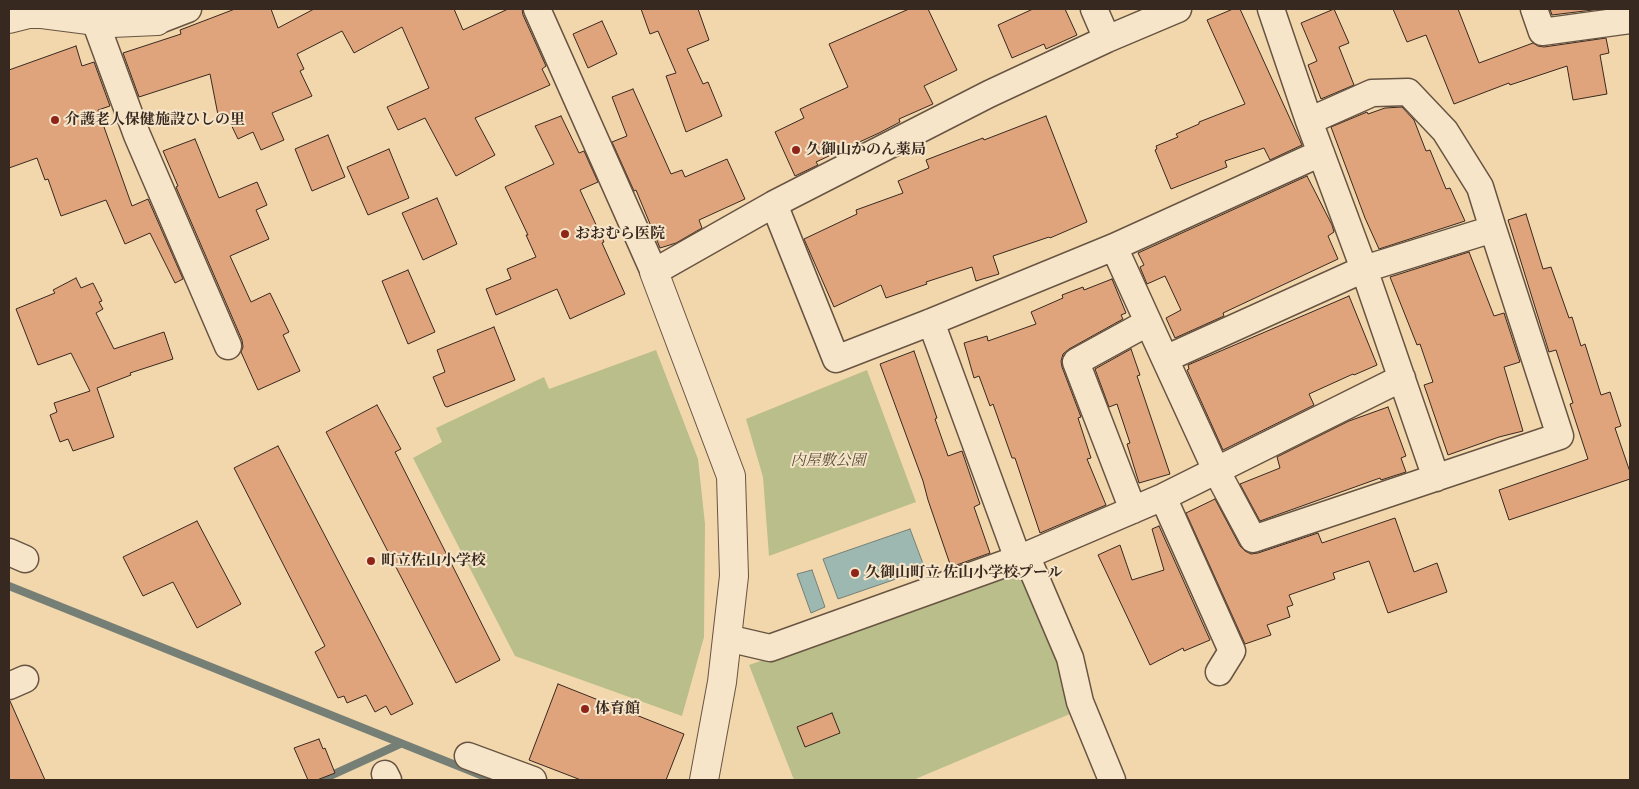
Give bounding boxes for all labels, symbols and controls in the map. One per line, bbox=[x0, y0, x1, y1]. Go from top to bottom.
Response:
place label: 介護老人保健施設ひしの里 bbox=[65, 111, 245, 129]
marker: 介護老人保健施設ひしの里 bbox=[49, 114, 61, 126]
place label: 久御山かのん薬局 bbox=[806, 141, 926, 159]
marker: 久御山かのん薬局 bbox=[790, 144, 802, 156]
place label: おおむら医院 bbox=[575, 225, 665, 243]
marker: おおむら医院 bbox=[559, 228, 571, 240]
park label: 内屋敷公園 bbox=[791, 452, 865, 470]
place label: 町立佐山小学校 bbox=[381, 552, 486, 570]
marker: 町立佐山小学校 bbox=[365, 555, 377, 567]
place label: 久御山町立 佐山小学校プール bbox=[865, 564, 1063, 582]
marker: 久御山町立 佐山小学校プール bbox=[849, 567, 861, 579]
place label: 体育館 bbox=[595, 700, 640, 718]
marker: 体育館 bbox=[579, 703, 591, 715]

